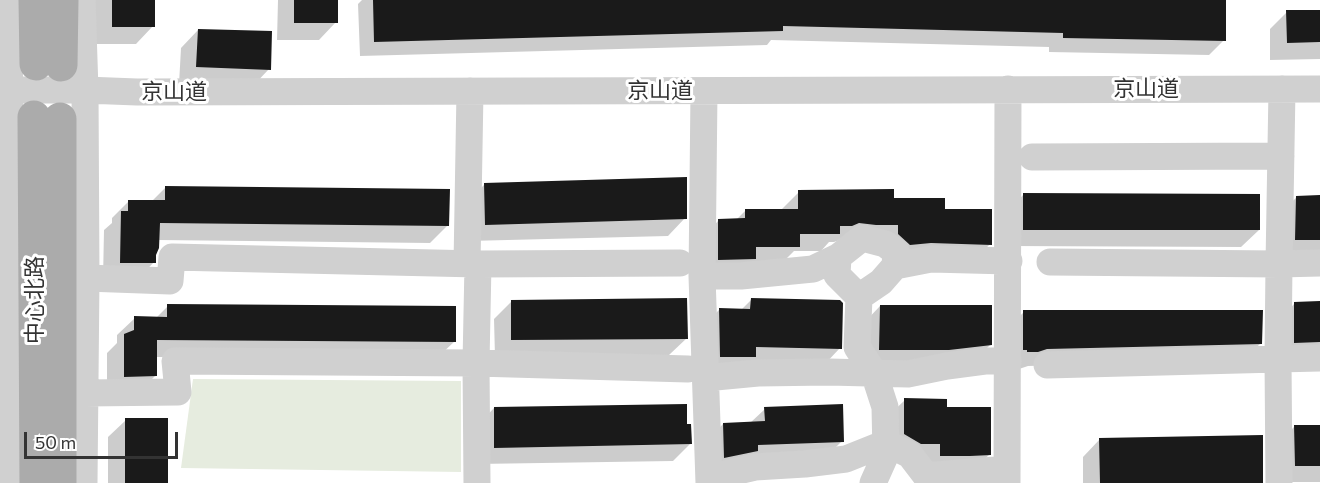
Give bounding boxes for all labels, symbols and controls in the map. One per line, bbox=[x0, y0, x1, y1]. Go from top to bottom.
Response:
street label: 京山道 bbox=[1113, 76, 1179, 102]
street label: 京山道 bbox=[627, 78, 693, 104]
street label: 京山道 bbox=[141, 79, 207, 105]
street label: 中心北路 bbox=[22, 256, 48, 344]
scale bar bbox=[27, 420, 182, 458]
text: 50 m bbox=[35, 431, 76, 453]

